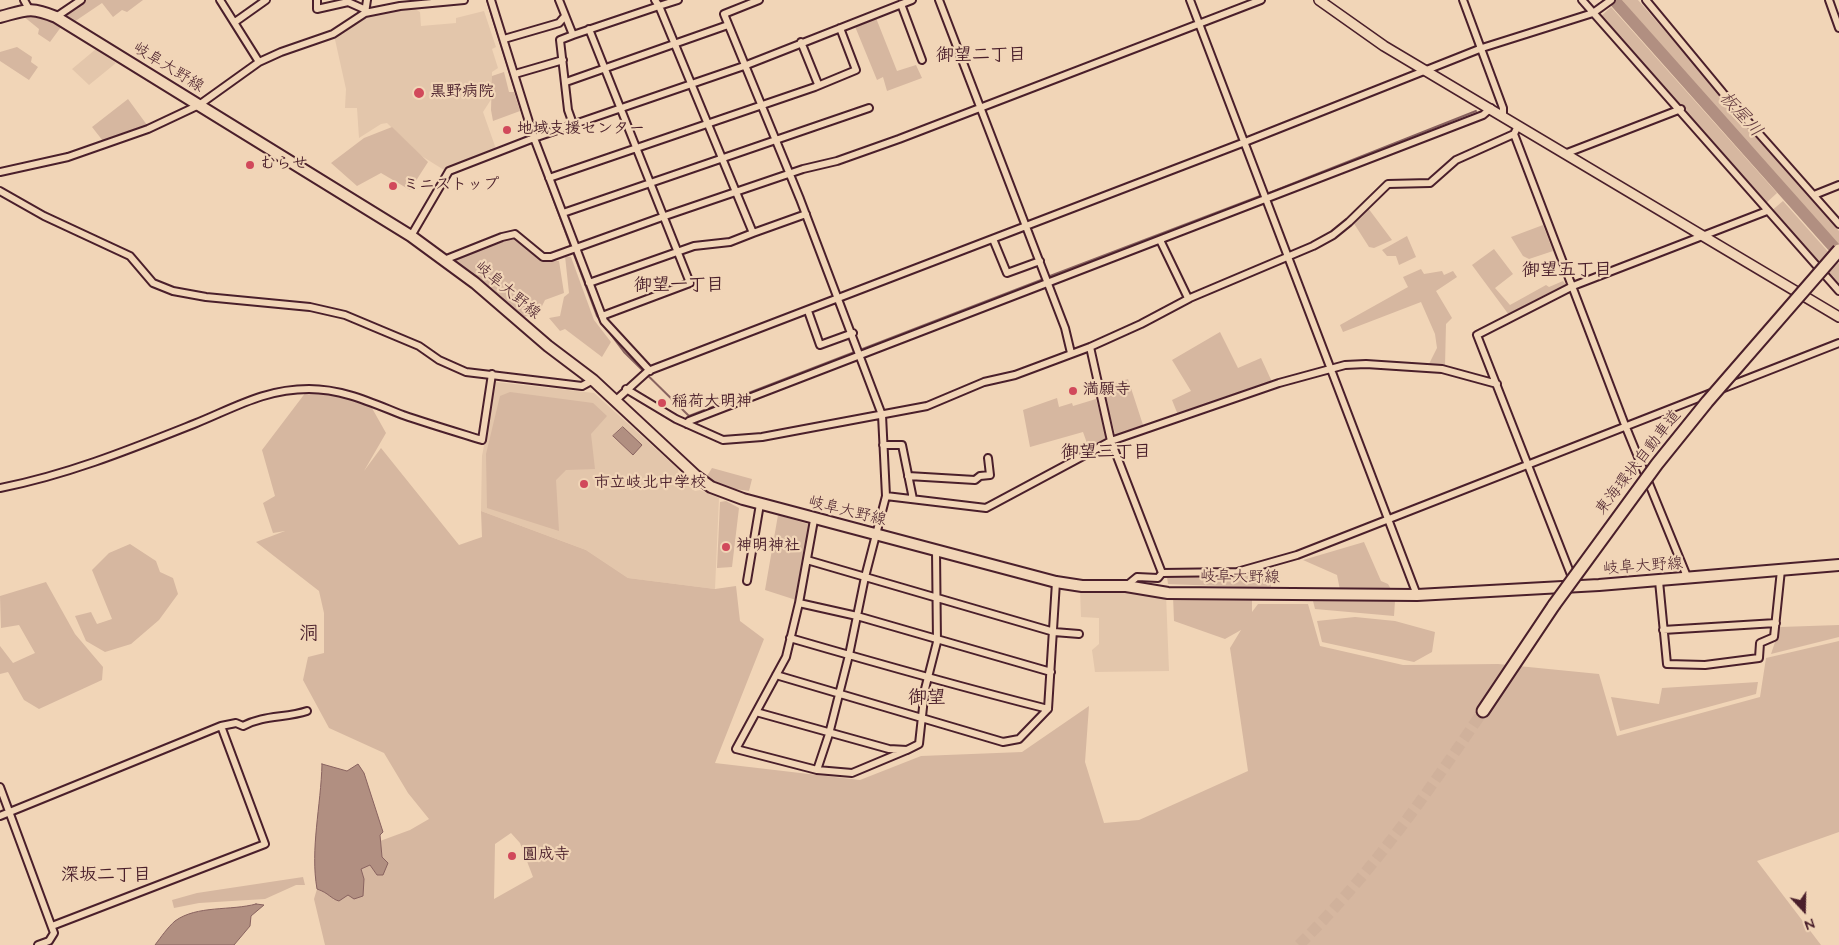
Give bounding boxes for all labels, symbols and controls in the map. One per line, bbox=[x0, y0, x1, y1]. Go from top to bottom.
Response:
street label: 岐阜大野線 bbox=[129, 39, 207, 97]
district label: 御望二丁目 bbox=[936, 45, 1026, 67]
place label: 黒野病院 bbox=[430, 83, 494, 103]
marker: 黒野病院 bbox=[412, 86, 426, 100]
water label: 板屋川 bbox=[1714, 88, 1766, 142]
place label: 地域支援センター bbox=[517, 120, 645, 140]
marker: 地域支援センター bbox=[501, 124, 513, 136]
place label: むらせ bbox=[260, 155, 308, 175]
marker: むらせ bbox=[244, 159, 256, 171]
place label: ミニストップ bbox=[403, 176, 499, 196]
marker: ミニストップ bbox=[387, 180, 399, 192]
street label: 岐阜大野線 bbox=[470, 258, 544, 324]
district label: 御望五丁目 bbox=[1522, 260, 1612, 282]
district label: 御望一丁目 bbox=[634, 275, 724, 297]
place label: 満願寺 bbox=[1083, 381, 1131, 401]
marker: 満願寺 bbox=[1067, 385, 1079, 397]
place label: 稲荷大明神 bbox=[672, 393, 752, 413]
marker: 稲荷大明神 bbox=[656, 397, 668, 409]
street label: 東海環状自動車道 bbox=[1592, 407, 1686, 519]
district label: 御望三丁目 bbox=[1061, 442, 1151, 464]
place label: 市立岐北中学校 bbox=[594, 474, 706, 494]
marker: 市立岐北中学校 bbox=[578, 478, 590, 490]
street label: 岐阜大野線 bbox=[806, 493, 888, 531]
place label: 神明神社 bbox=[736, 537, 800, 557]
marker: 神明神社 bbox=[720, 541, 732, 553]
street label: 岐阜大野線 bbox=[1602, 555, 1684, 579]
street label: 岐阜大野線 bbox=[1200, 568, 1280, 588]
district label: 洞 bbox=[300, 624, 318, 646]
district label: 御望 bbox=[908, 688, 946, 710]
place label: 圓成寺 bbox=[522, 846, 570, 866]
marker: 圓成寺 bbox=[506, 850, 518, 862]
district label: 深坂二丁目 bbox=[61, 865, 151, 887]
north arrow bbox=[1779, 885, 1829, 935]
text: N bbox=[1802, 913, 1817, 935]

